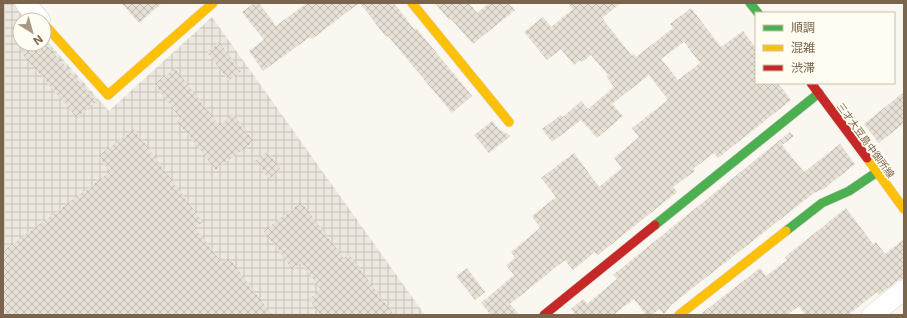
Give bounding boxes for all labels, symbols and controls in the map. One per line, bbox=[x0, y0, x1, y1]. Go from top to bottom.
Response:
north arrow bbox=[12, 12, 52, 52]
legend bbox=[755, 12, 895, 84]
text: 順調 bbox=[791, 20, 815, 35]
text: N bbox=[30, 32, 46, 48]
text: 混雑 bbox=[791, 40, 815, 55]
text: 渋滞 bbox=[791, 60, 815, 75]
street label: 三才大豆島中御所線 bbox=[835, 100, 897, 180]

